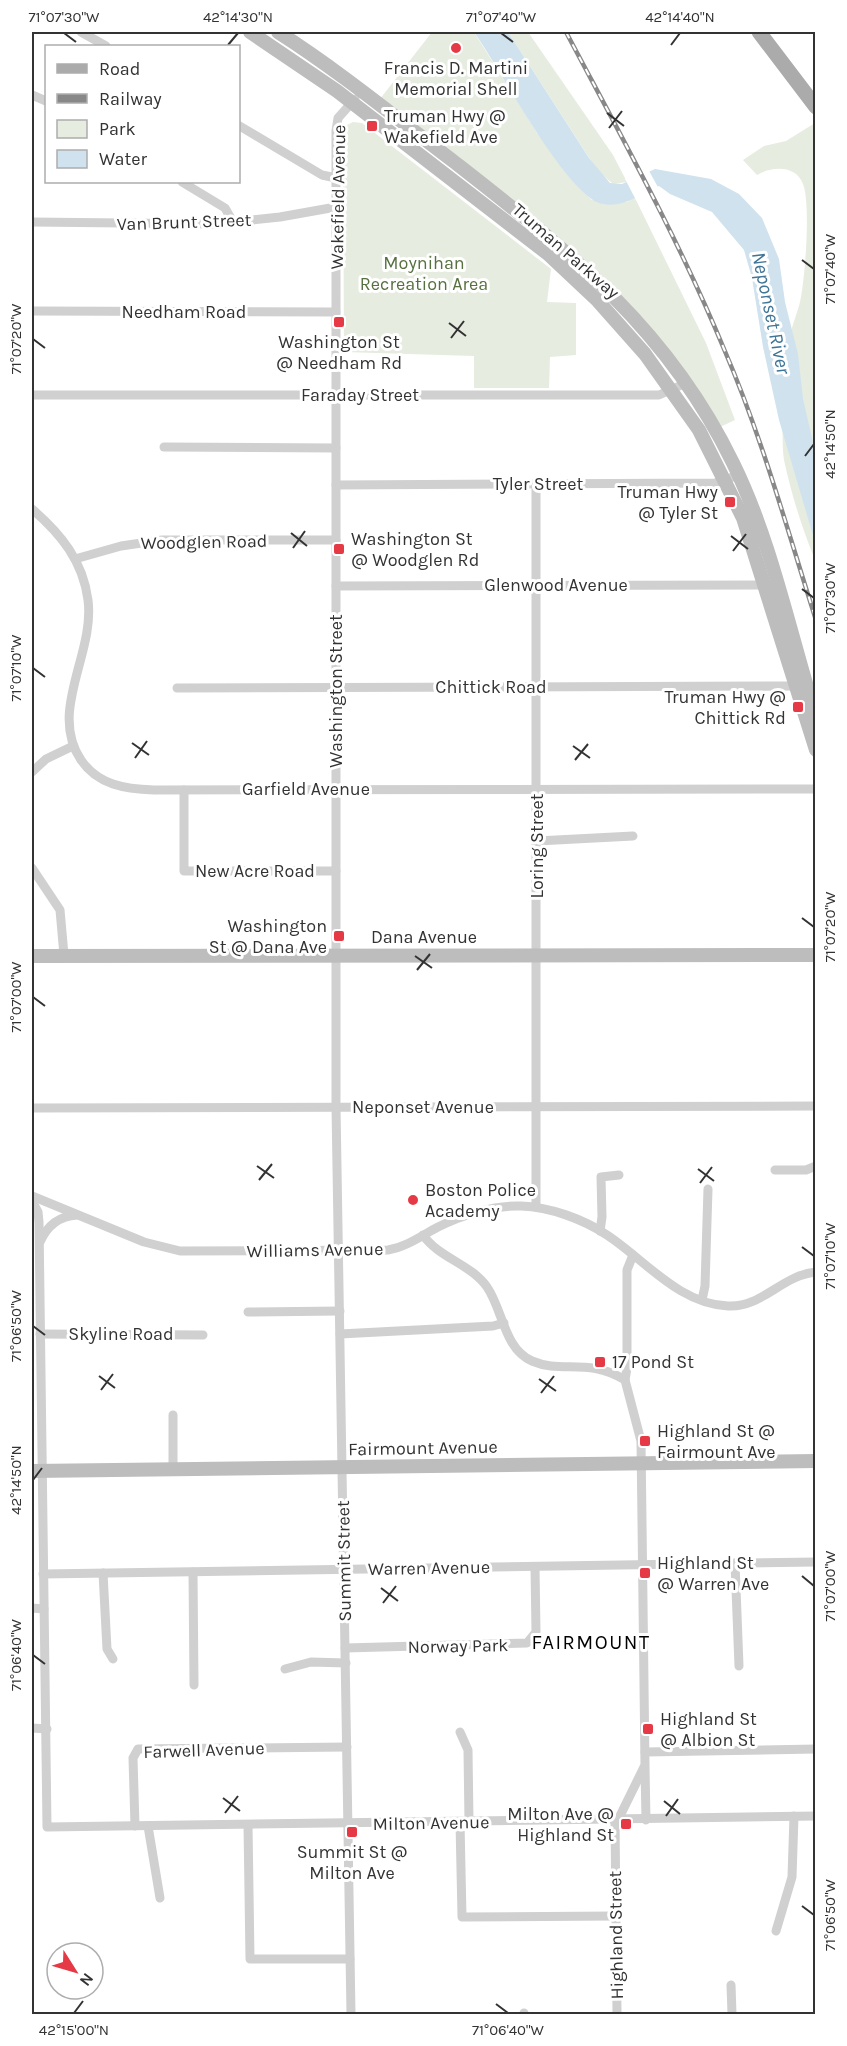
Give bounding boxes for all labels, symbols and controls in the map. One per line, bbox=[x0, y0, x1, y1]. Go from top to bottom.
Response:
text: 71°07'30"W bbox=[29, 8, 100, 26]
text: 42°14'30"N bbox=[203, 8, 273, 26]
text: 71°07'40"W bbox=[466, 8, 537, 26]
text: 42°14'40"N bbox=[645, 8, 715, 26]
marker: Francis D. Martini Memorial Shell bbox=[449, 41, 463, 55]
legend bbox=[45, 45, 240, 183]
place label: Francis D. Martini Memorial Shell bbox=[384, 57, 528, 100]
text: Road bbox=[99, 58, 140, 80]
text: Railway bbox=[99, 88, 162, 110]
place label: Truman Hwy @ Wakefield Ave bbox=[384, 105, 506, 148]
text: Park bbox=[99, 118, 136, 140]
marker: Truman Hwy @ Wakefield Ave bbox=[365, 119, 379, 133]
street label: Wakefield Avenue bbox=[326, 124, 350, 270]
text: Water bbox=[99, 148, 147, 170]
street label: Truman Parkway bbox=[508, 198, 625, 304]
street label: Van Brunt Street bbox=[116, 209, 252, 235]
text: 71°07'40"W bbox=[821, 233, 839, 304]
water label: Neponset River bbox=[747, 250, 795, 377]
park label: Moynihan Recreation Area bbox=[360, 252, 488, 295]
street label: Needham Road bbox=[122, 301, 246, 323]
text: 71°07'20"W bbox=[7, 303, 25, 374]
marker: Washington St @ Needham Rd bbox=[332, 315, 346, 329]
place label: Washington St @ Needham Rd bbox=[276, 331, 402, 374]
street label: Faraday Street bbox=[301, 384, 419, 406]
text: 42°14'50"N bbox=[821, 409, 839, 479]
street label: Tyler Street bbox=[493, 473, 583, 495]
place label: Truman Hwy @ Tyler St bbox=[618, 481, 719, 524]
marker: Truman Hwy @ Tyler St bbox=[723, 495, 737, 509]
place label: Washington St @ Woodglen Rd bbox=[351, 528, 479, 571]
street label: Woodglen Road bbox=[140, 530, 268, 554]
marker: Washington St @ Woodglen Rd bbox=[332, 542, 346, 556]
text: 71°07'30"W bbox=[821, 562, 839, 633]
street label: Glenwood Avenue bbox=[484, 574, 628, 596]
street label: Washington Street bbox=[325, 614, 347, 768]
text: 71°07'10"W bbox=[7, 634, 25, 701]
street label: Chittick Road bbox=[435, 676, 547, 698]
place label: Truman Hwy @ Chittick Rd bbox=[664, 686, 786, 729]
marker: Truman Hwy @ Chittick Rd bbox=[791, 700, 805, 714]
street label: Garfield Avenue bbox=[242, 778, 370, 800]
street label: Loring Street bbox=[526, 793, 548, 898]
street label: New Acre Road bbox=[195, 860, 315, 882]
text: 71°07'20"W bbox=[821, 891, 839, 962]
place label: Washington St @ Dana Ave bbox=[209, 915, 327, 958]
street label: Dana Avenue bbox=[371, 926, 477, 948]
marker: Washington St @ Dana Ave bbox=[332, 929, 346, 943]
text: 71°07'00"W bbox=[7, 961, 25, 1032]
street label: Neponset Avenue bbox=[352, 1096, 494, 1118]
place label: Boston Police Academy bbox=[425, 1179, 536, 1222]
marker: Boston Police Academy bbox=[406, 1193, 420, 1207]
text: 71°07'10"W bbox=[821, 1222, 839, 1289]
street label: Williams Avenue bbox=[247, 1238, 383, 1262]
text: 71°06'50"W bbox=[7, 1289, 25, 1362]
street label: Skyline Road bbox=[68, 1323, 174, 1345]
place label: 17 Pond St bbox=[612, 1351, 694, 1373]
marker: 17 Pond St bbox=[593, 1355, 607, 1369]
place label: Highland St @ Fairmount Ave bbox=[657, 1420, 776, 1463]
marker: Highland St @ Fairmount Ave bbox=[638, 1434, 652, 1448]
street label: Fairmount Avenue bbox=[348, 1436, 498, 1460]
text: 42°14'50"N bbox=[7, 1445, 25, 1515]
street label: Summit Street bbox=[332, 1500, 356, 1622]
text: 71°07'00"W bbox=[821, 1550, 839, 1621]
place label: Highland St @ Warren Ave bbox=[657, 1552, 769, 1595]
street label: Warren Avenue bbox=[368, 1556, 490, 1580]
marker: Highland St @ Warren Ave bbox=[638, 1566, 652, 1580]
text: 71°06'40"W bbox=[7, 1618, 25, 1691]
district label: FAIRMOUNT bbox=[532, 1631, 650, 1654]
street label: Norway Park bbox=[407, 1634, 509, 1658]
place label: Highland St @ Albion St bbox=[660, 1708, 757, 1751]
marker: Highland St @ Albion St bbox=[641, 1722, 655, 1736]
street label: Farwell Avenue bbox=[143, 1737, 265, 1763]
place label: Milton Ave @ Highland St bbox=[507, 1803, 614, 1846]
street label: Milton Avenue bbox=[372, 1811, 490, 1835]
marker: Milton Ave @ Highland St bbox=[619, 1817, 633, 1831]
marker: Summit St @ Milton Ave bbox=[345, 1825, 359, 1839]
place label: Summit St @ Milton Ave bbox=[297, 1841, 407, 1884]
street label: Highland Street bbox=[604, 1870, 628, 1999]
text: 71°06'50"W bbox=[821, 1878, 839, 1951]
north arrow bbox=[45, 1941, 105, 2001]
text: N bbox=[76, 1969, 98, 1990]
text: 42°15'00"N bbox=[39, 2021, 109, 2039]
text: 71°06'40"W bbox=[472, 2021, 545, 2039]

